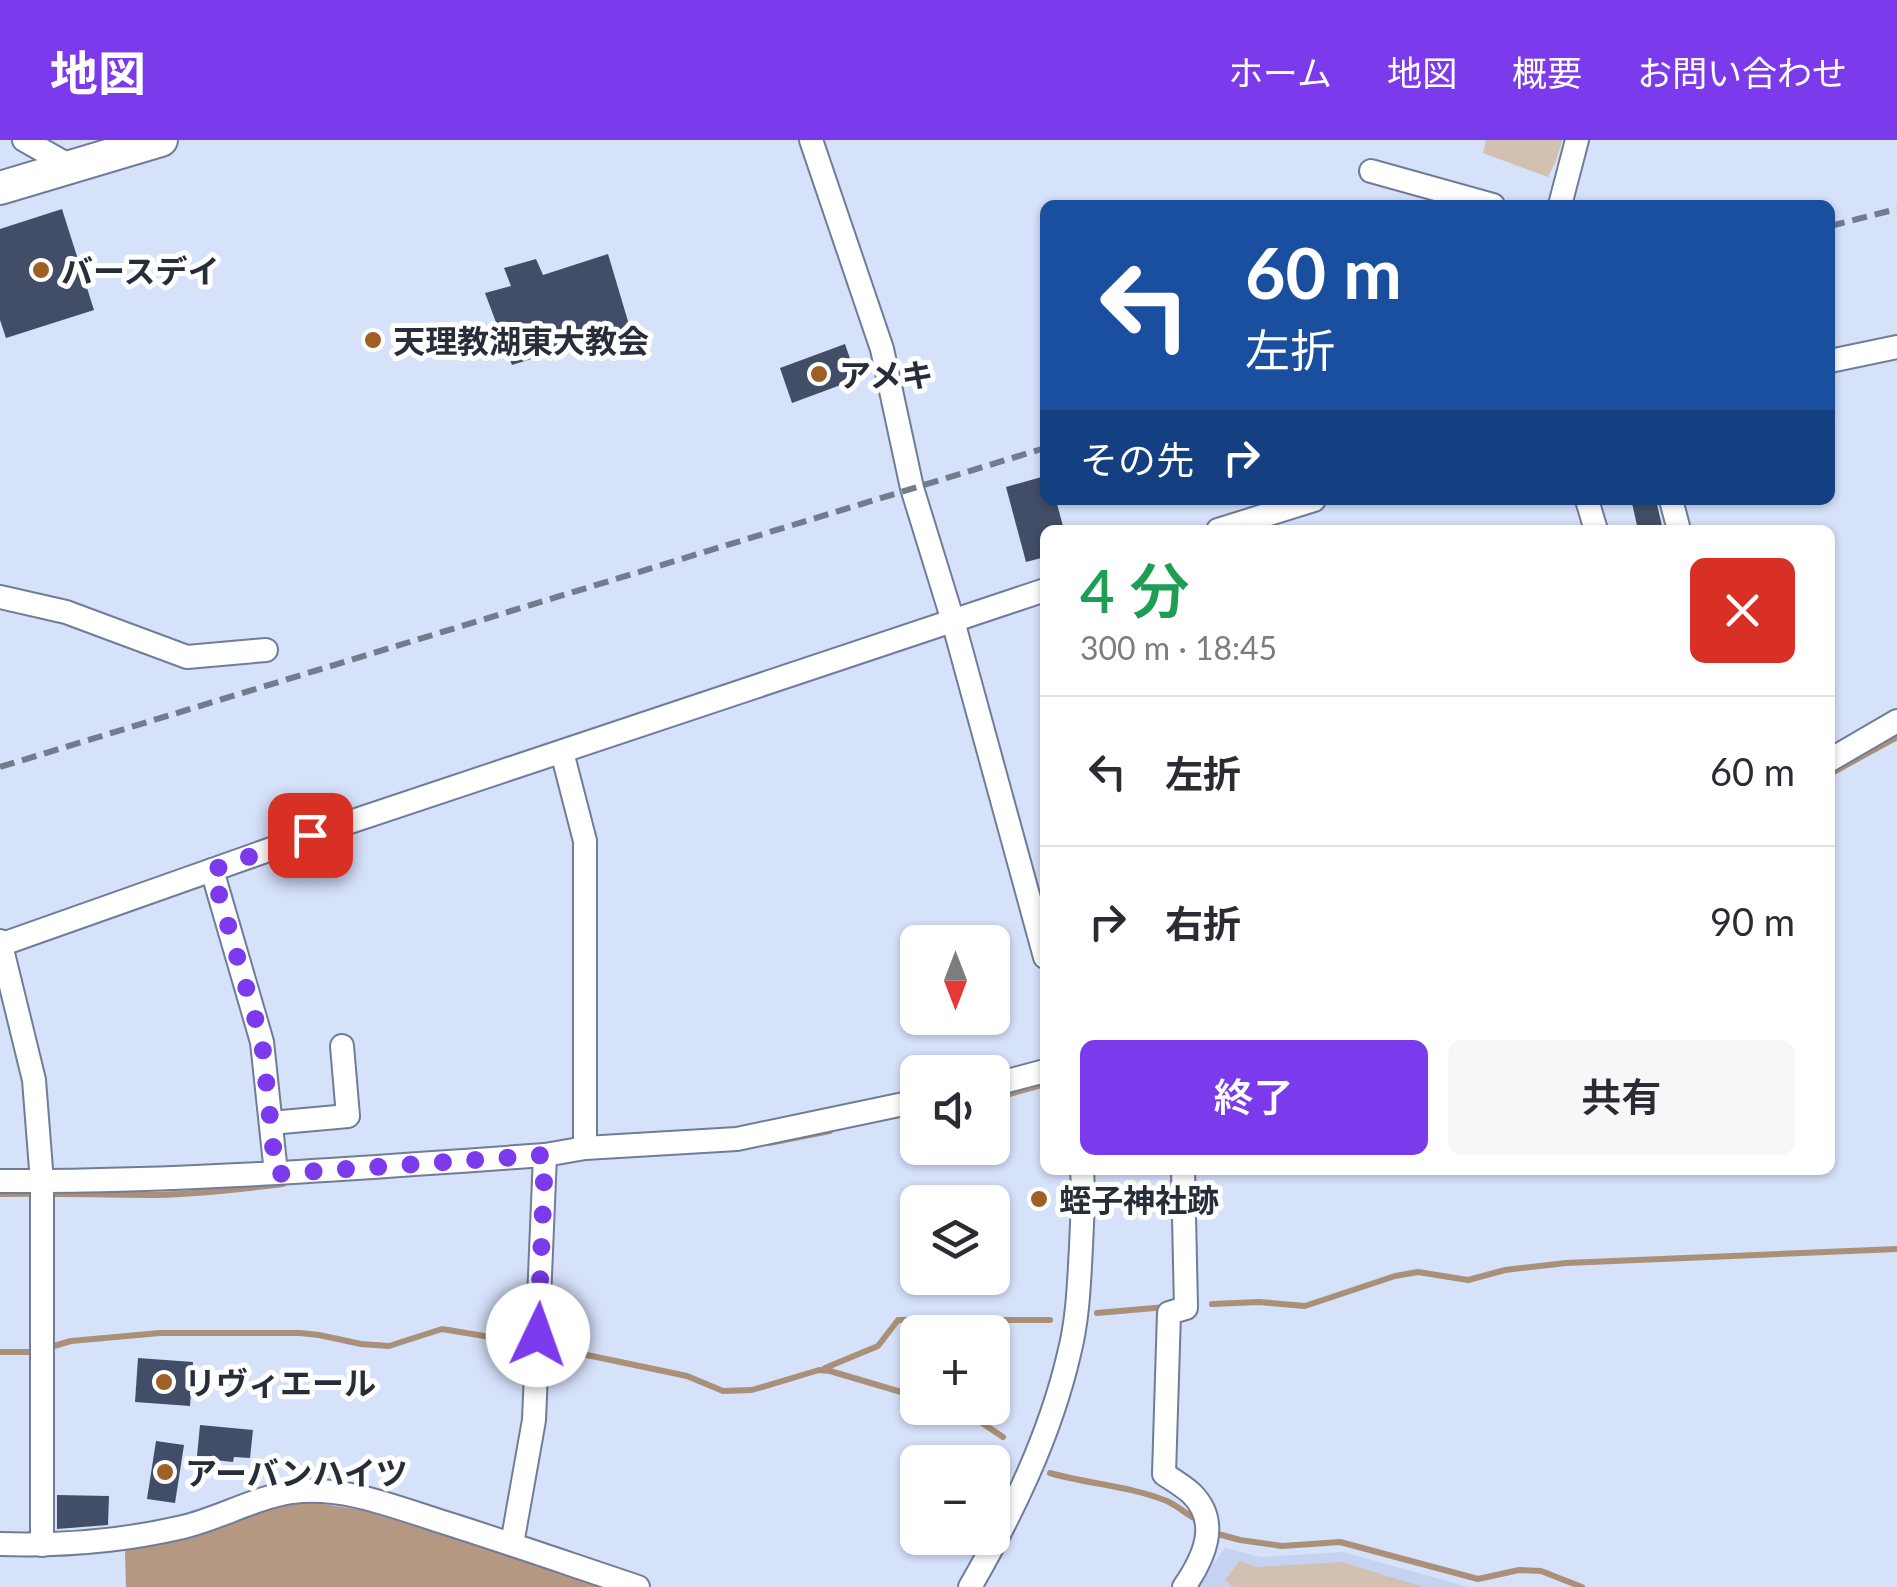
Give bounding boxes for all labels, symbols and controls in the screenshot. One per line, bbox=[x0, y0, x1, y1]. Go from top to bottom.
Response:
text: 地図 bbox=[50, 44, 146, 101]
text: ホーム bbox=[1228, 51, 1332, 93]
text: 地図 bbox=[1387, 51, 1457, 93]
text: 概要 bbox=[1512, 51, 1582, 93]
text: お問い合わせ bbox=[1637, 51, 1847, 93]
text: 60 m bbox=[1245, 230, 1402, 314]
icon: left bbox=[1080, 240, 1210, 370]
place label: バースデイ bbox=[61, 251, 219, 290]
marker: バースデイ bbox=[30, 259, 52, 281]
place label: 天理教湖東大教会 bbox=[393, 321, 649, 360]
text: 左折 bbox=[1245, 323, 1335, 377]
marker: 天理教湖東大教会 bbox=[362, 329, 384, 351]
place label: アメキ bbox=[839, 355, 933, 394]
marker: アメキ bbox=[808, 363, 830, 385]
icon: right bbox=[1214, 430, 1269, 485]
text: その先 bbox=[1080, 436, 1194, 482]
text: 4 分 bbox=[1080, 554, 1190, 626]
button: close bbox=[1690, 558, 1795, 663]
text: 300 m · 18:45 bbox=[1080, 628, 1277, 667]
icon: left bbox=[1080, 744, 1135, 799]
text: 60 m bbox=[1710, 748, 1795, 794]
text: 左折 bbox=[1165, 750, 1241, 796]
pin bbox=[268, 793, 353, 878]
icon: arrive bbox=[283, 808, 338, 863]
icon: right bbox=[1080, 894, 1135, 949]
text: 90 m bbox=[1710, 898, 1795, 944]
text: 右折 bbox=[1165, 900, 1241, 946]
north arrow bbox=[900, 925, 1010, 1035]
map controls bbox=[900, 925, 1010, 1555]
button: 終了 bbox=[1080, 1040, 1428, 1155]
button: 共有 bbox=[1448, 1040, 1795, 1155]
button: sound bbox=[900, 1055, 1010, 1165]
place label: 蛭子神社跡 bbox=[1059, 1180, 1219, 1219]
button: layers bbox=[900, 1185, 1010, 1295]
marker: 蛭子神社跡 bbox=[1028, 1188, 1050, 1210]
position arrow bbox=[486, 1283, 590, 1387]
button: + bbox=[900, 1315, 1010, 1425]
place label: リヴィエール bbox=[184, 1363, 376, 1402]
marker: リヴィエール bbox=[153, 1371, 175, 1393]
button: − bbox=[900, 1445, 1010, 1555]
place label: アーバンハイツ bbox=[185, 1453, 408, 1492]
marker: アーバンハイツ bbox=[154, 1461, 176, 1483]

